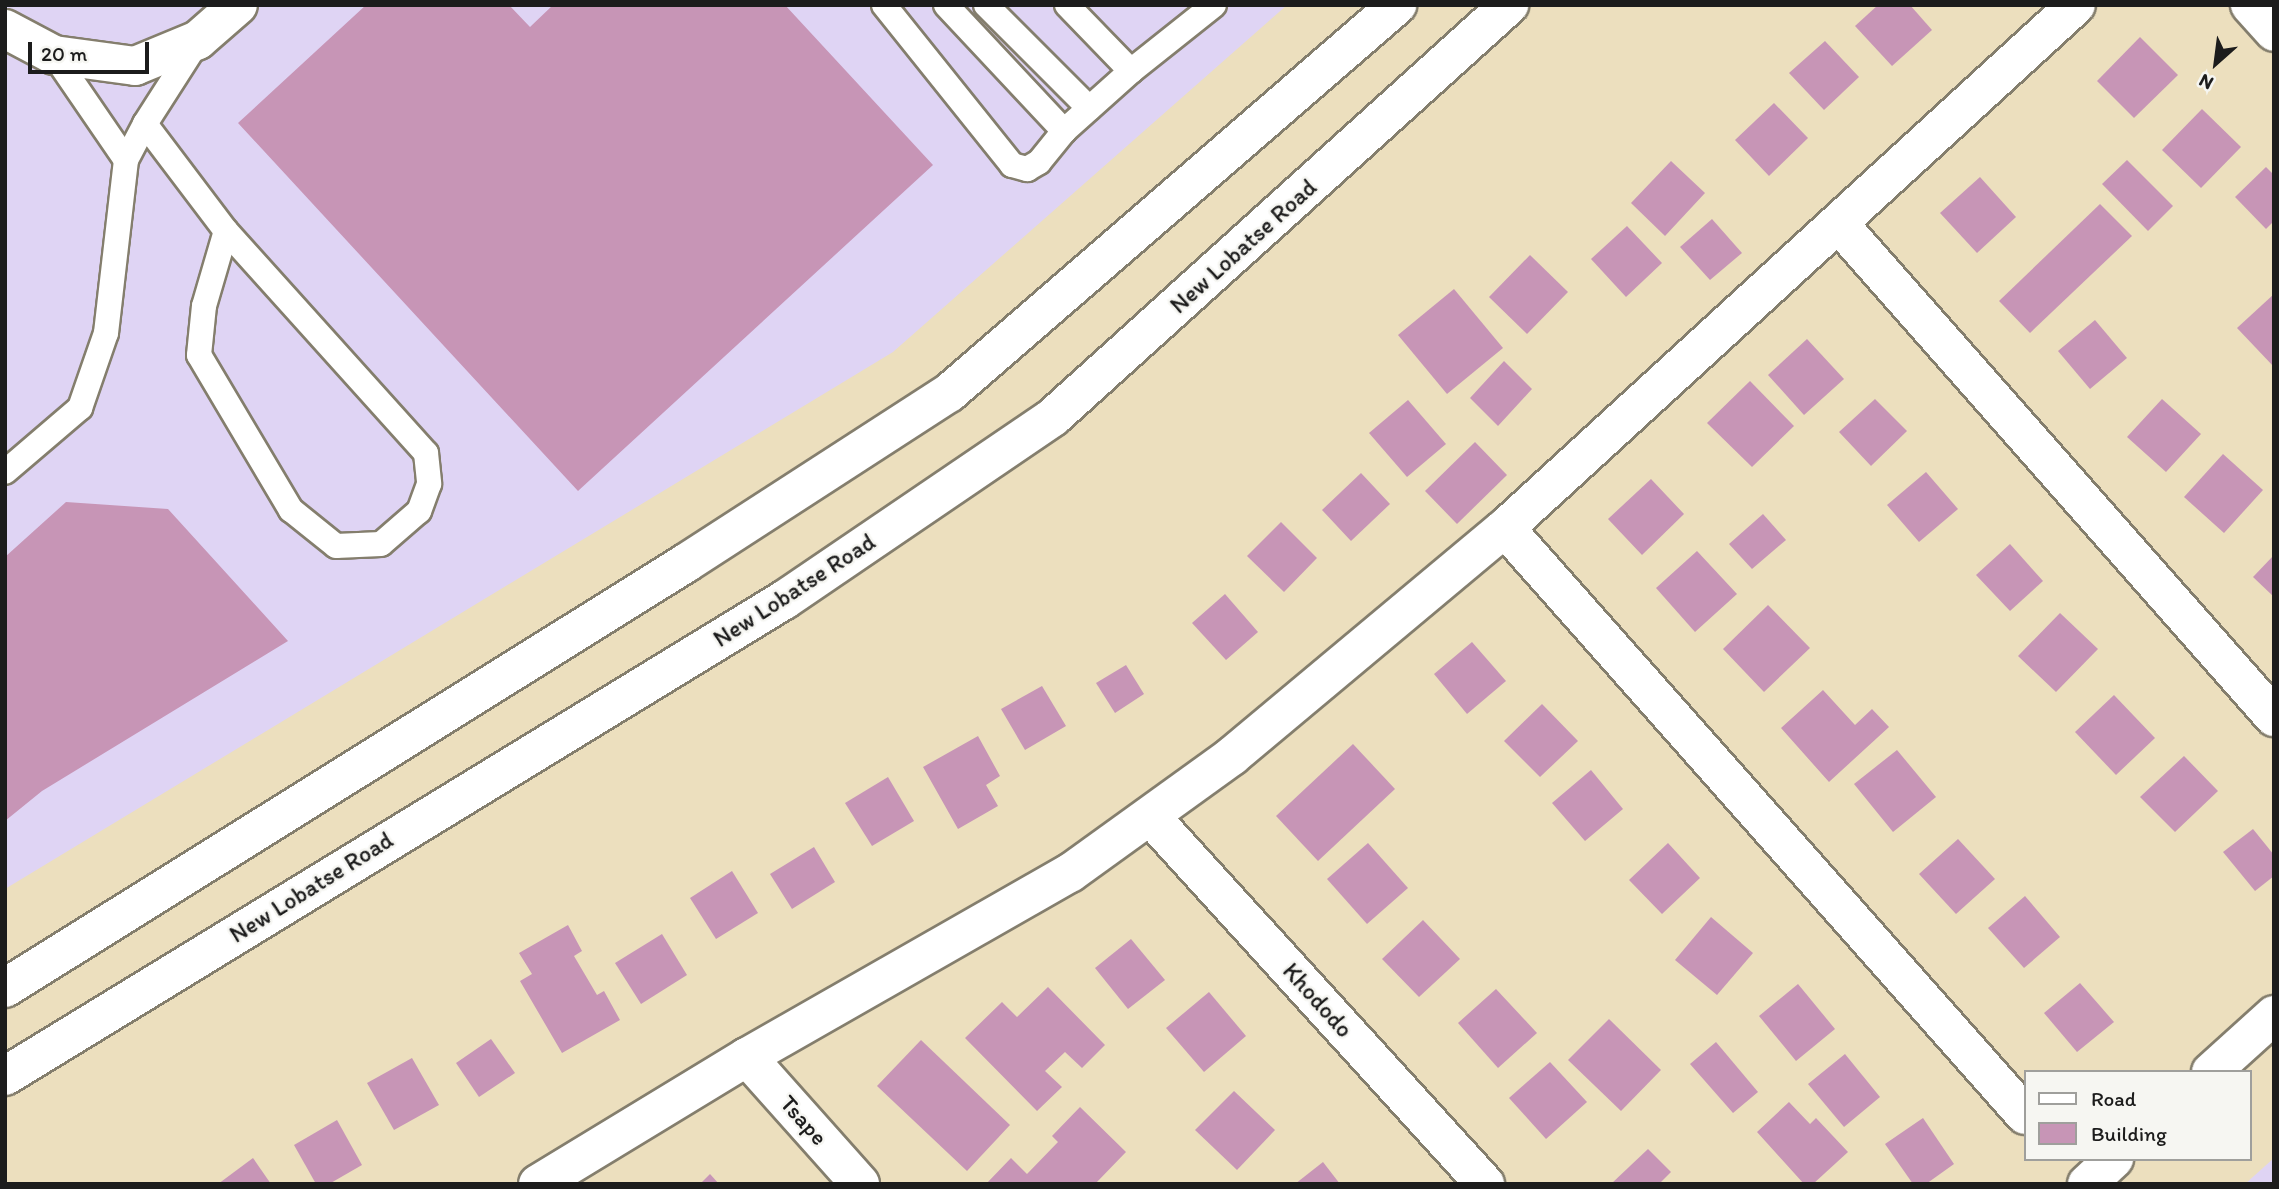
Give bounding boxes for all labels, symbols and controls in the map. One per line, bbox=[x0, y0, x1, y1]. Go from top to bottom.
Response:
scale bar bbox=[32, 28, 152, 72]
north arrow bbox=[2181, 28, 2251, 98]
text: 20 m bbox=[41, 41, 87, 66]
text: N bbox=[2195, 69, 2217, 95]
street label: New Lobatse Road bbox=[1164, 173, 1322, 319]
street label: New Lobatse Road bbox=[708, 527, 880, 653]
street label: New Lobatse Road bbox=[224, 825, 398, 949]
street label: Khododo bbox=[1277, 957, 1359, 1043]
legend bbox=[2024, 1070, 2251, 1161]
text: Road bbox=[2091, 1086, 2136, 1111]
street label: Tsape bbox=[774, 1089, 834, 1151]
text: Building bbox=[2091, 1121, 2167, 1146]

